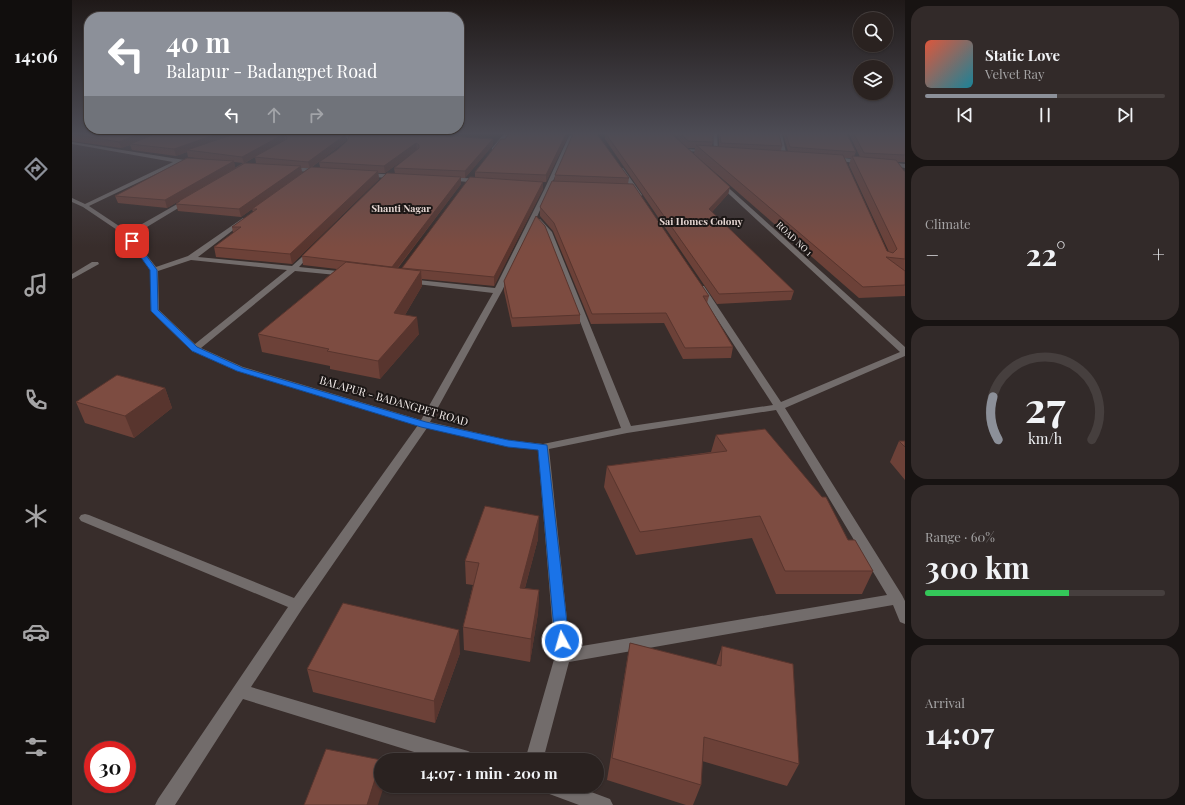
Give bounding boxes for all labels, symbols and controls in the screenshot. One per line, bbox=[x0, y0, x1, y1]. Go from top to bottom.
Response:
map controls bbox=[853, 12, 893, 100]
button: search bbox=[853, 12, 893, 52]
text: 40 m bbox=[166, 23, 231, 60]
icon: left bbox=[100, 28, 152, 80]
text: 14:06 bbox=[14, 44, 58, 68]
text: Static Love bbox=[985, 45, 1060, 65]
text: Balapur - Badangpet Road bbox=[166, 59, 378, 83]
button: layers bbox=[853, 60, 893, 100]
text: Velvet Ray bbox=[985, 65, 1045, 82]
icon: left bbox=[221, 104, 243, 126]
icon: ahead bbox=[263, 104, 285, 126]
icon: right bbox=[305, 104, 327, 126]
icon: previous bbox=[954, 104, 976, 126]
icon: pause bbox=[1034, 104, 1056, 126]
icon: next bbox=[1114, 104, 1136, 126]
icon: directions bbox=[22, 155, 50, 183]
district label: Shanti Nagar bbox=[371, 201, 431, 215]
district label: Sai Homes Colony bbox=[659, 214, 744, 228]
text: Climate bbox=[925, 215, 971, 232]
street label: ROAD NO 1 bbox=[774, 218, 816, 258]
pin bbox=[115, 224, 149, 258]
icon: arrive bbox=[121, 230, 143, 252]
text: 22° bbox=[1026, 234, 1066, 274]
text: − bbox=[925, 239, 939, 269]
text: + bbox=[1152, 239, 1165, 269]
icon: music bbox=[22, 271, 50, 299]
street label: BALAPUR - BADANGPET ROAD bbox=[318, 372, 470, 429]
text: 27 bbox=[1025, 378, 1065, 433]
icon: phone bbox=[22, 386, 50, 414]
text: km/h bbox=[1028, 429, 1063, 448]
icon: climate bbox=[22, 502, 50, 530]
text: Range · 60% bbox=[925, 528, 995, 545]
text: 300 km bbox=[925, 547, 1030, 587]
icon: car bbox=[22, 618, 50, 646]
position arrow bbox=[541, 620, 583, 662]
text: Arrival bbox=[925, 694, 965, 711]
text: 14:07 bbox=[925, 713, 994, 753]
icon: filters bbox=[22, 733, 50, 761]
speed limit sign: 30 bbox=[84, 741, 136, 793]
text: 14:07 · 1 min · 200 m bbox=[420, 763, 558, 783]

